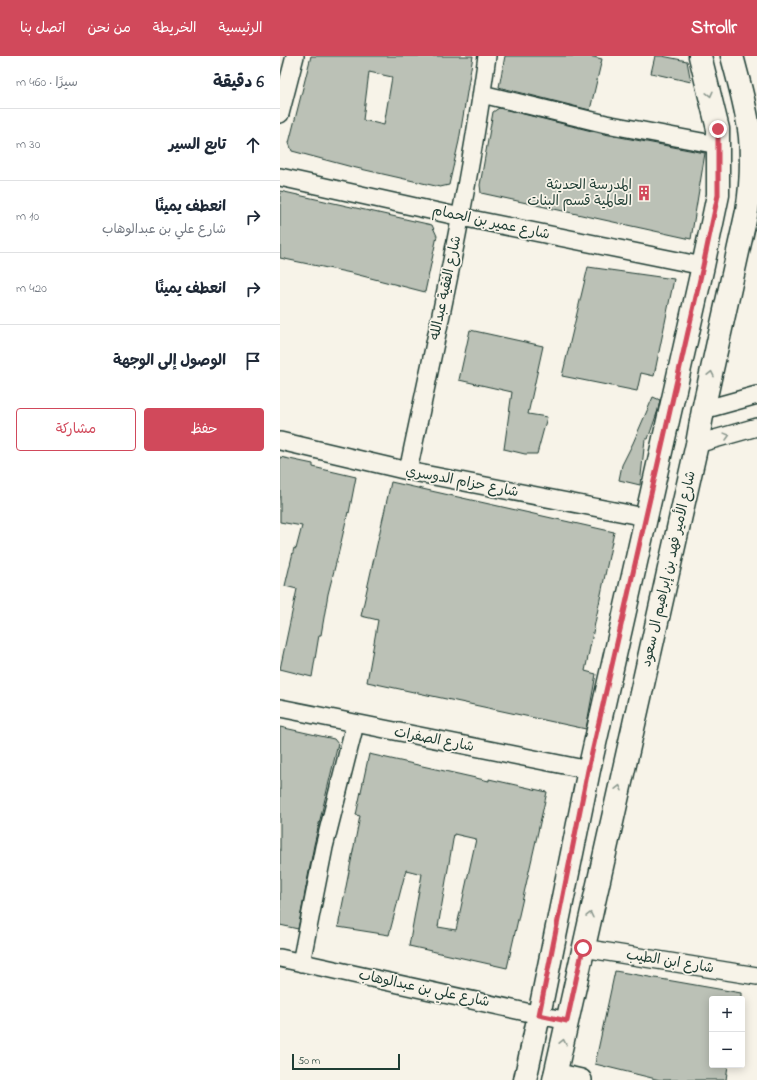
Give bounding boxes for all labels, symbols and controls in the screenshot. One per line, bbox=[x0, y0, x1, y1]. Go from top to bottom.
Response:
text: Strollr bbox=[691, 15, 737, 42]
text: اتصل بنا bbox=[20, 18, 65, 39]
text: من نحن bbox=[87, 18, 131, 39]
text: الخريطة bbox=[153, 18, 197, 39]
text: الرئيسية bbox=[219, 18, 263, 39]
text: 6 دقيقة bbox=[213, 70, 264, 95]
text: سيرًا · 460 m bbox=[16, 73, 78, 92]
one-way arrow bbox=[705, 91, 713, 97]
route end bbox=[709, 120, 727, 138]
text: تابع السير bbox=[169, 134, 226, 156]
icon: ahead bbox=[242, 134, 264, 156]
text: 30 m bbox=[16, 135, 40, 154]
place label: المدرسة الحديثة العالمية قسم البنات bbox=[527, 175, 632, 212]
building icon: المدرسة الحديثة العالمية قسم البنات bbox=[635, 184, 653, 202]
text: انعطف يمينًا bbox=[155, 196, 226, 218]
street label: شارع عمير بن الحمام bbox=[430, 200, 552, 246]
icon: right bbox=[242, 206, 264, 228]
text: 10 m bbox=[16, 207, 39, 226]
text: شارع علي بن عبدالوهاب bbox=[102, 220, 226, 239]
street label: شارع الفقية عبدالله bbox=[425, 234, 467, 342]
text: انعطف يمينًا bbox=[155, 278, 226, 300]
icon: right bbox=[242, 278, 264, 300]
text: 420 m bbox=[16, 279, 47, 298]
text: الوصول إلى الوجهة bbox=[113, 350, 226, 372]
icon: arrive bbox=[242, 350, 264, 372]
one-way arrow bbox=[706, 371, 714, 377]
button: مشاركة bbox=[16, 408, 136, 451]
button: حفظ bbox=[144, 408, 264, 451]
one-way arrow bbox=[724, 432, 730, 440]
street label: شارع حزام الدوسري bbox=[404, 461, 520, 503]
street label: شارع الأمير فهد بن إبراهيم ال سعود bbox=[636, 469, 702, 669]
street label: شارع الصفرات bbox=[392, 722, 476, 758]
one-way arrow bbox=[615, 785, 623, 791]
one-way arrow bbox=[586, 912, 594, 918]
route start bbox=[574, 939, 592, 957]
street label: شارع ابن الطيب bbox=[625, 945, 715, 979]
street label: شارع علي بن عبدالوهاب bbox=[356, 965, 491, 1014]
map controls bbox=[709, 996, 745, 1068]
button: + bbox=[709, 996, 745, 1032]
button: − bbox=[709, 1032, 745, 1068]
one-way arrow bbox=[558, 1039, 566, 1045]
scale bar bbox=[292, 1052, 400, 1071]
text: 50 m bbox=[298, 1053, 320, 1069]

